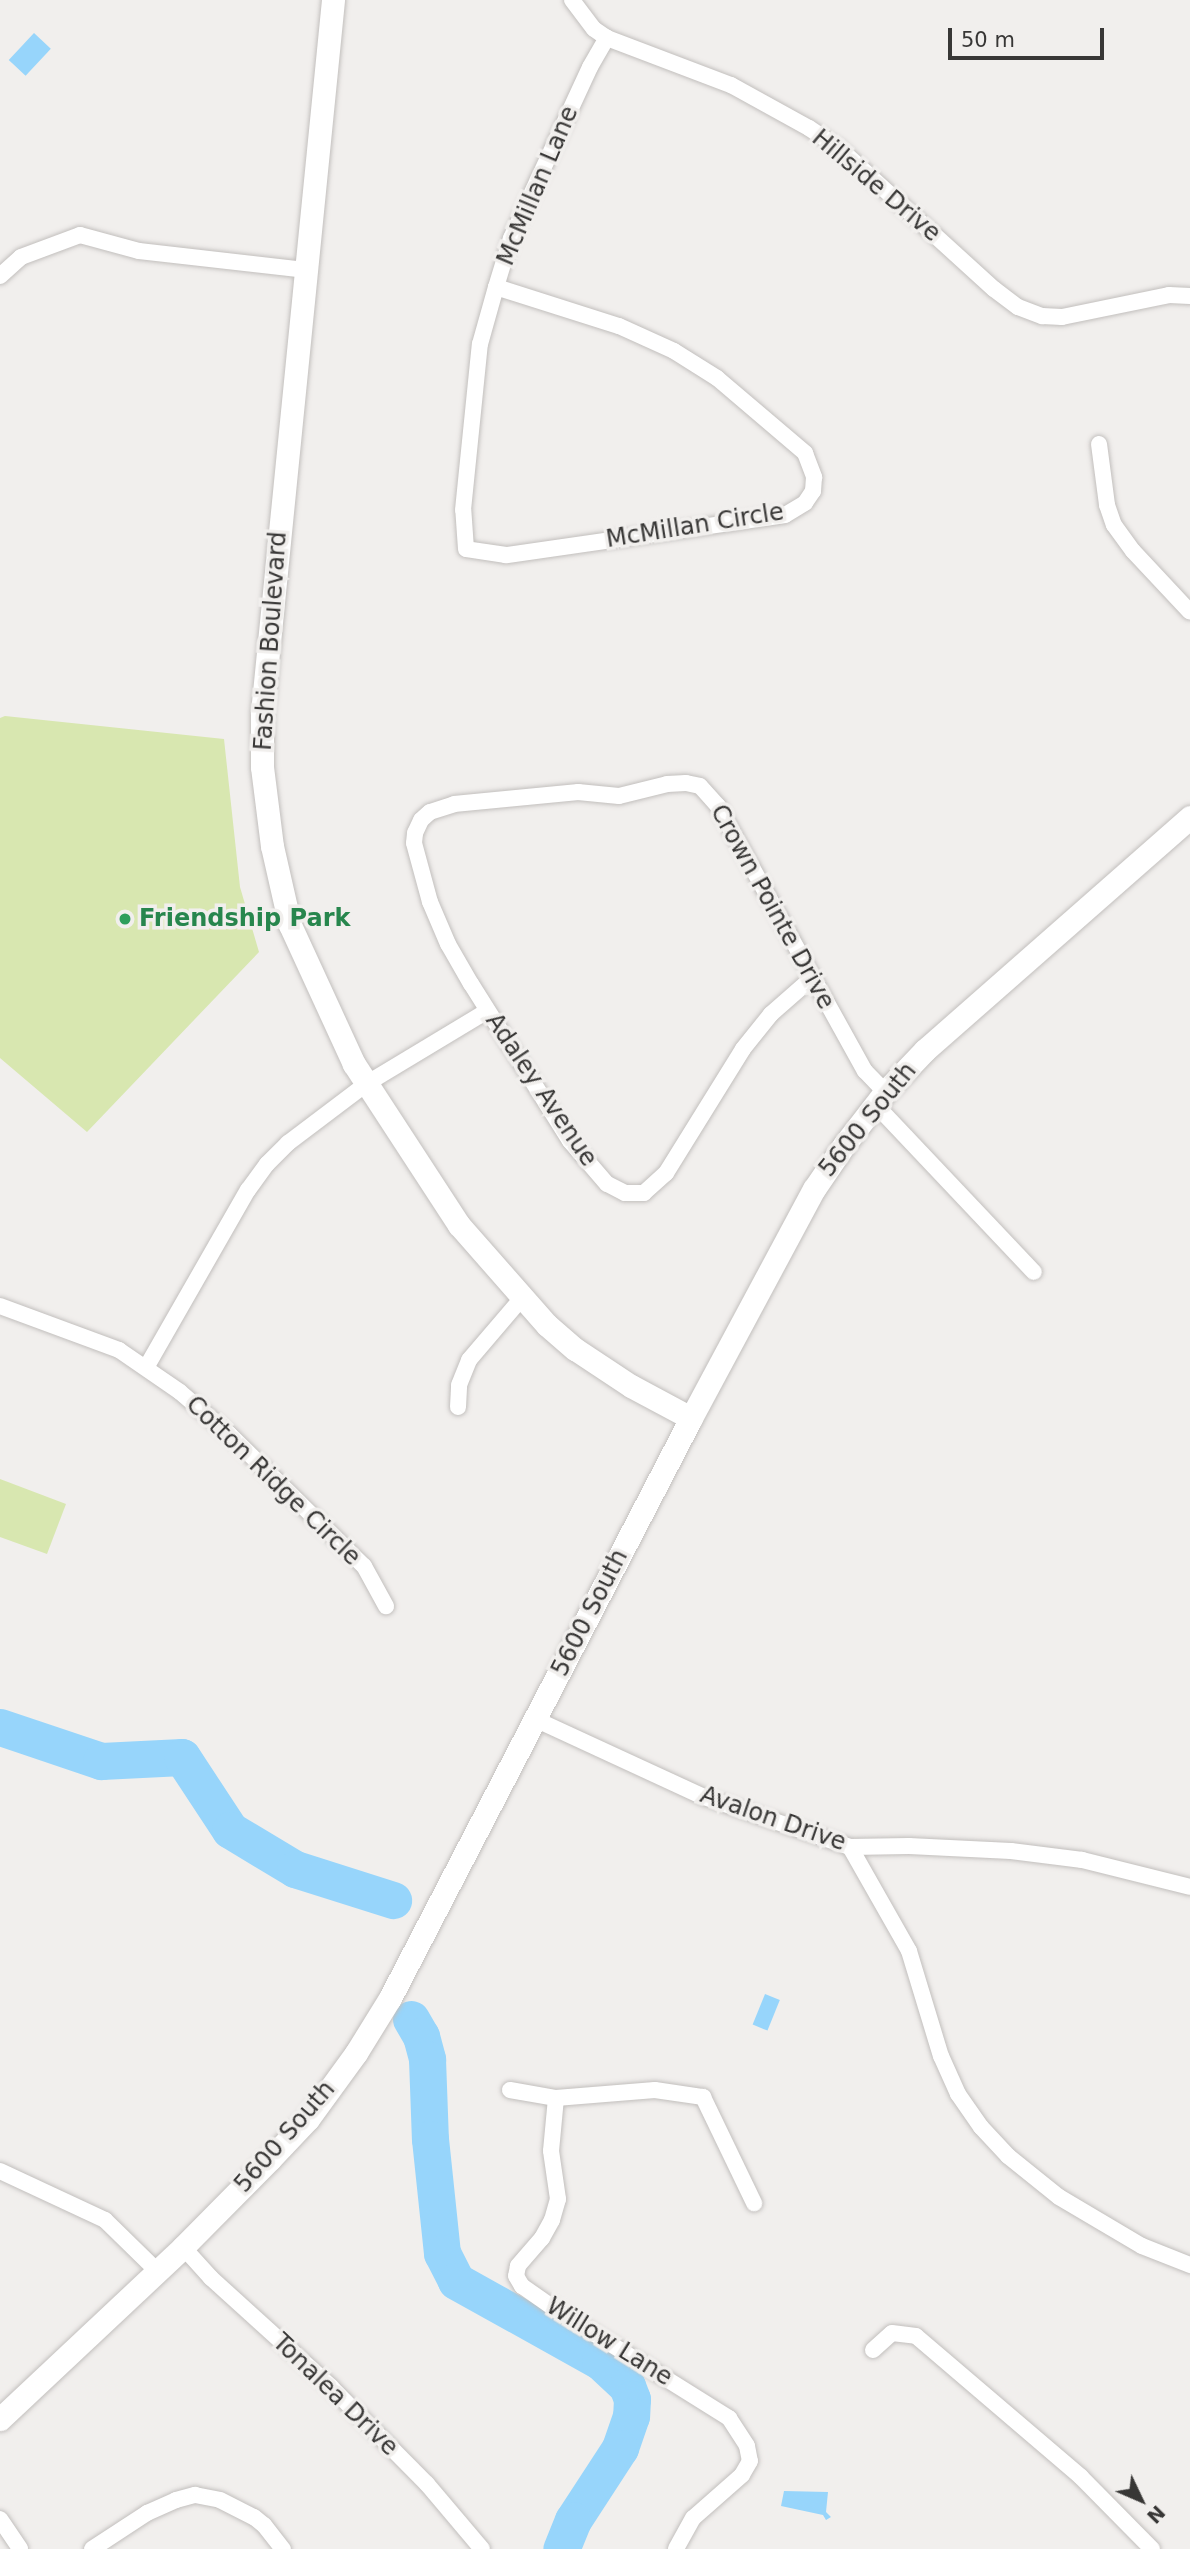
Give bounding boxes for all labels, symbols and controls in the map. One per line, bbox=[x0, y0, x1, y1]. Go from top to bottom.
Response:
scale bar bbox=[952, 14, 1108, 58]
text: 50 m bbox=[961, 28, 1015, 52]
street label: McMillan Lane bbox=[491, 102, 585, 270]
street label: Hillside Drive bbox=[806, 124, 946, 248]
street label: McMillan Circle bbox=[604, 498, 786, 554]
street label: Fashion Boulevard bbox=[249, 530, 293, 752]
street label: Crown Pointe Drive bbox=[704, 800, 840, 1014]
place label: Friendship Park bbox=[139, 905, 351, 933]
marker: Friendship Park bbox=[117, 911, 133, 927]
street label: Adaley Avenue bbox=[479, 1008, 603, 1172]
street label: 5600 South bbox=[813, 1057, 923, 1183]
street label: Cotton Ridge Circle bbox=[180, 1390, 366, 1572]
street label: 5600 South bbox=[546, 1545, 634, 1681]
street label: Avalon Drive bbox=[696, 1781, 850, 1857]
street label: 5600 South bbox=[229, 2075, 341, 2199]
street label: Willow Lane bbox=[541, 2292, 677, 2392]
street label: Tonalea Drive bbox=[266, 2328, 404, 2462]
north arrow bbox=[1106, 2465, 1176, 2535]
text: N bbox=[1143, 2501, 1170, 2528]

